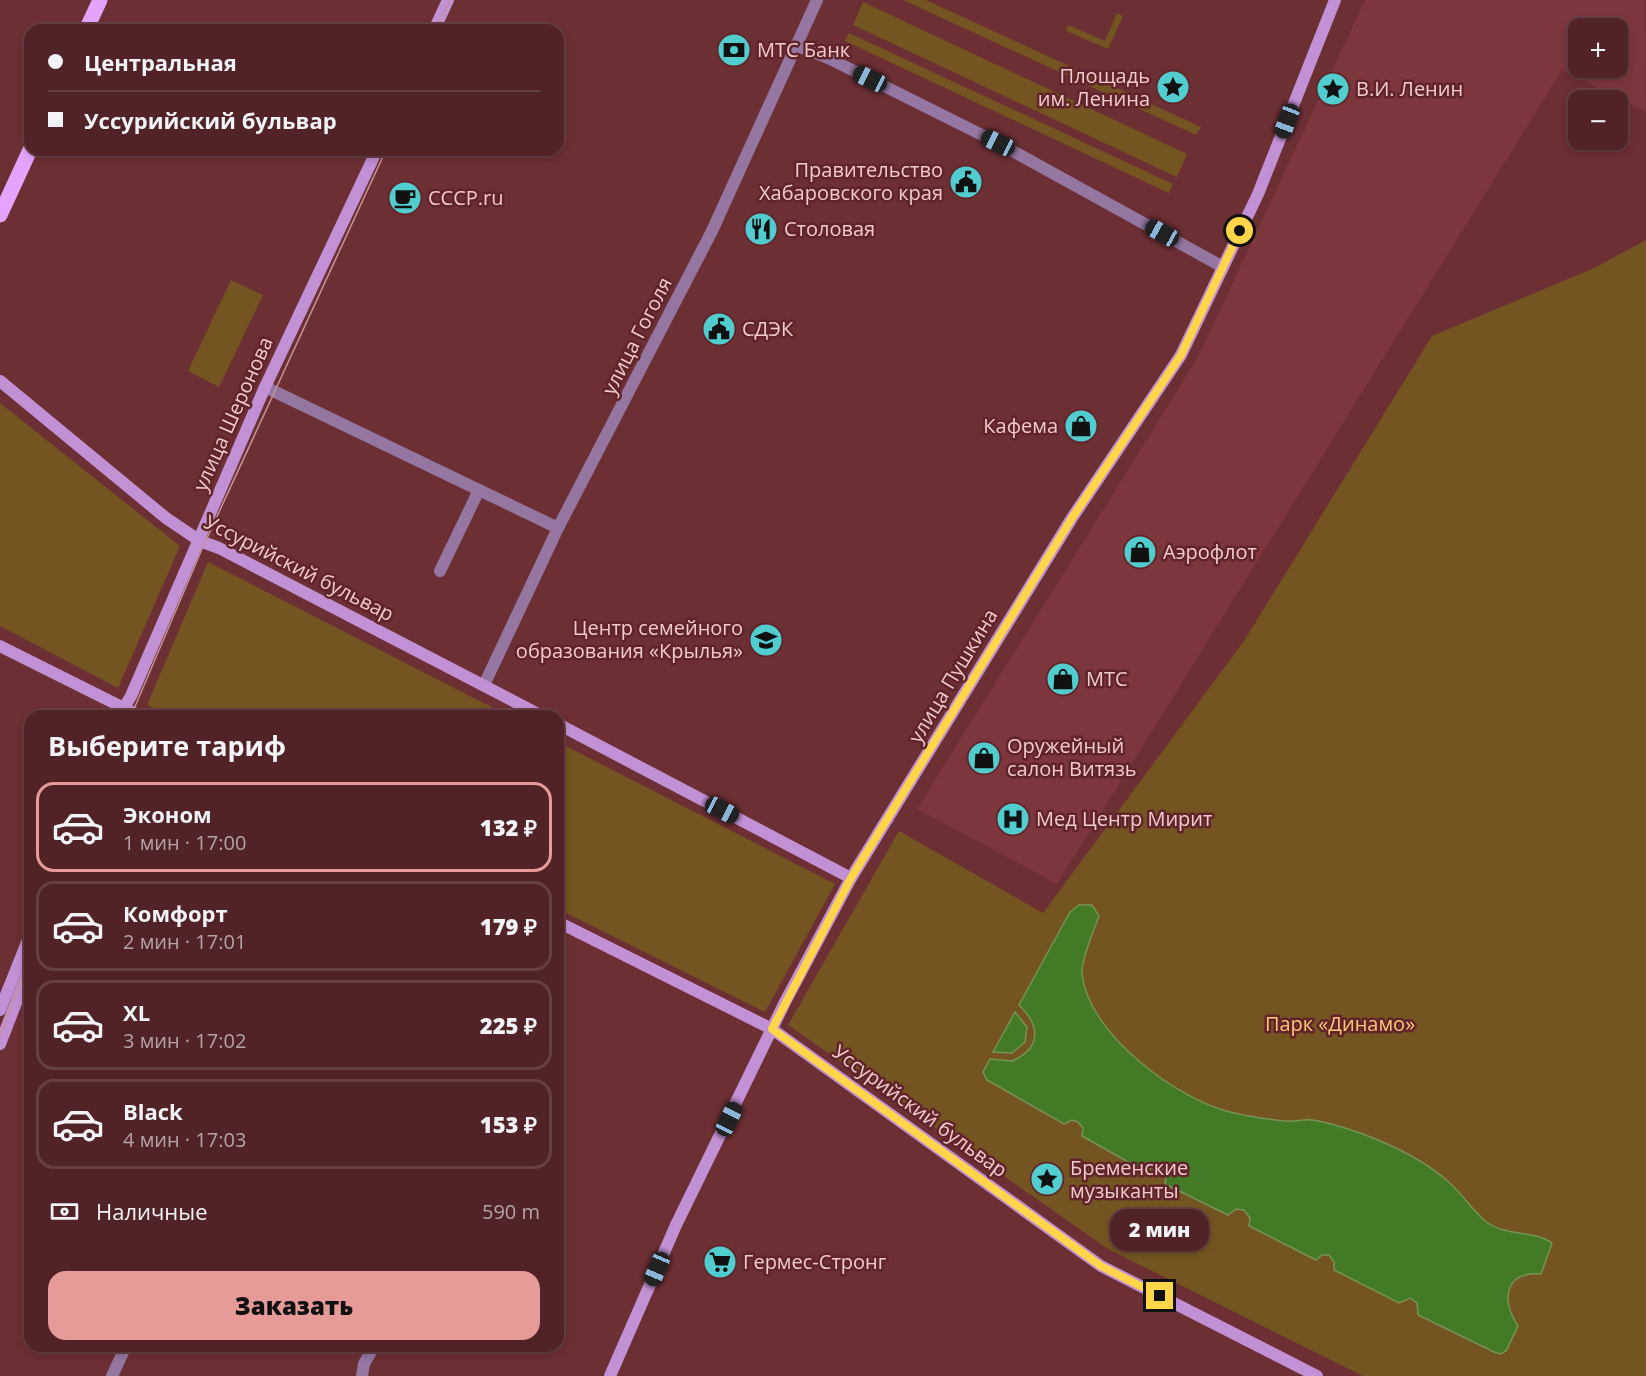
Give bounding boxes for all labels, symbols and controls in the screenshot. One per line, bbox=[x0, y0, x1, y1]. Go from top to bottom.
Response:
map controls bbox=[1568, 18, 1628, 150]
button: + bbox=[1568, 18, 1628, 78]
bank icon: МТС Банк bbox=[716, 32, 752, 68]
place label: МТС Банк bbox=[757, 36, 851, 63]
text: Центральная bbox=[84, 47, 237, 77]
place label: Площадь им. Ленина bbox=[1038, 62, 1150, 112]
car bbox=[850, 63, 890, 95]
place icon: Площадь им. Ленина bbox=[1155, 69, 1191, 105]
place icon: В.И. Ленин bbox=[1315, 71, 1351, 107]
place label: В.И. Ленин bbox=[1356, 75, 1463, 102]
button: − bbox=[1568, 90, 1628, 150]
car bbox=[1272, 101, 1302, 141]
text: Уссурийский бульвар bbox=[84, 105, 337, 135]
car bbox=[978, 127, 1018, 159]
place label: Правительство Хабаровского края bbox=[759, 156, 943, 206]
public building icon: Правительство Хабаровского края bbox=[948, 164, 984, 200]
cafe icon: СССР.ru bbox=[387, 180, 423, 216]
place label: СССР.ru bbox=[428, 184, 504, 211]
restaurant icon: Столовая bbox=[743, 211, 779, 247]
place label: Столовая bbox=[784, 215, 875, 242]
car bbox=[1142, 216, 1182, 250]
route start bbox=[1226, 217, 1253, 244]
street label: улица Гоголя bbox=[595, 272, 678, 399]
public building icon: СДЭК bbox=[701, 311, 737, 347]
place label: СДЭК bbox=[742, 315, 794, 342]
street label: улица Шеронова bbox=[186, 332, 279, 495]
shop icon: Кафема bbox=[1063, 408, 1099, 444]
place label: Кафема bbox=[983, 412, 1058, 439]
street label: Уссурийский бульвар bbox=[200, 508, 399, 627]
shop icon: Аэрофлот bbox=[1122, 534, 1158, 570]
place label: Аэрофлот bbox=[1163, 538, 1257, 565]
street label: улица Пушкина bbox=[902, 604, 1003, 748]
place label: Центр семейного образования «Крылья» bbox=[516, 614, 743, 664]
school or university icon: Центр семейного образования «Крылья» bbox=[748, 622, 784, 658]
shop icon: МТС bbox=[1045, 661, 1081, 697]
place label: МТС bbox=[1086, 665, 1128, 692]
text: Выберите тариф bbox=[48, 727, 286, 764]
place label: Оружейный салон Витязь bbox=[1007, 732, 1137, 782]
shop icon: Оружейный салон Витязь bbox=[966, 740, 1002, 776]
car bbox=[702, 794, 742, 826]
text: Эконом bbox=[123, 799, 212, 829]
icon: car bbox=[51, 800, 105, 854]
hospital icon: Мед Центр Мирит bbox=[995, 801, 1031, 837]
place label: Мед Центр Мирит bbox=[1036, 805, 1212, 832]
text: 132 ₽ bbox=[480, 812, 537, 842]
text: 1 мин · 17:00 bbox=[123, 829, 246, 856]
text: Комфорт bbox=[123, 898, 228, 928]
icon: car bbox=[51, 899, 105, 953]
text: 179 ₽ bbox=[480, 911, 537, 941]
text: 2 мин · 17:01 bbox=[123, 928, 246, 955]
text: XL bbox=[123, 997, 150, 1027]
icon: car bbox=[51, 998, 105, 1052]
text: 225 ₽ bbox=[480, 1010, 537, 1040]
park label: Парк «Динамо» bbox=[1265, 1010, 1415, 1037]
text: 3 мин · 17:02 bbox=[123, 1027, 246, 1054]
street label: Уссурийский бульвар bbox=[828, 1038, 1013, 1183]
text: Black bbox=[123, 1096, 183, 1126]
icon: car bbox=[51, 1097, 105, 1151]
car bbox=[713, 1099, 745, 1139]
text: 153 ₽ bbox=[480, 1109, 537, 1139]
text: 4 мин · 17:03 bbox=[123, 1126, 246, 1153]
place label: Бременские музыканты bbox=[1070, 1154, 1188, 1204]
place icon: Бременские музыканты bbox=[1029, 1161, 1065, 1197]
icon: cash bbox=[48, 1195, 81, 1228]
text: Наличные bbox=[96, 1196, 208, 1226]
text: 590 m bbox=[482, 1198, 540, 1225]
callout: 2 мин bbox=[1110, 1209, 1210, 1251]
text: 2 мин bbox=[1129, 1216, 1190, 1243]
supermarket icon: Гермес-Стронг bbox=[702, 1244, 738, 1280]
place label: Гермес-Стронг bbox=[743, 1248, 887, 1275]
car bbox=[642, 1249, 672, 1289]
button: Заказать bbox=[48, 1271, 540, 1340]
route end bbox=[1146, 1282, 1173, 1309]

